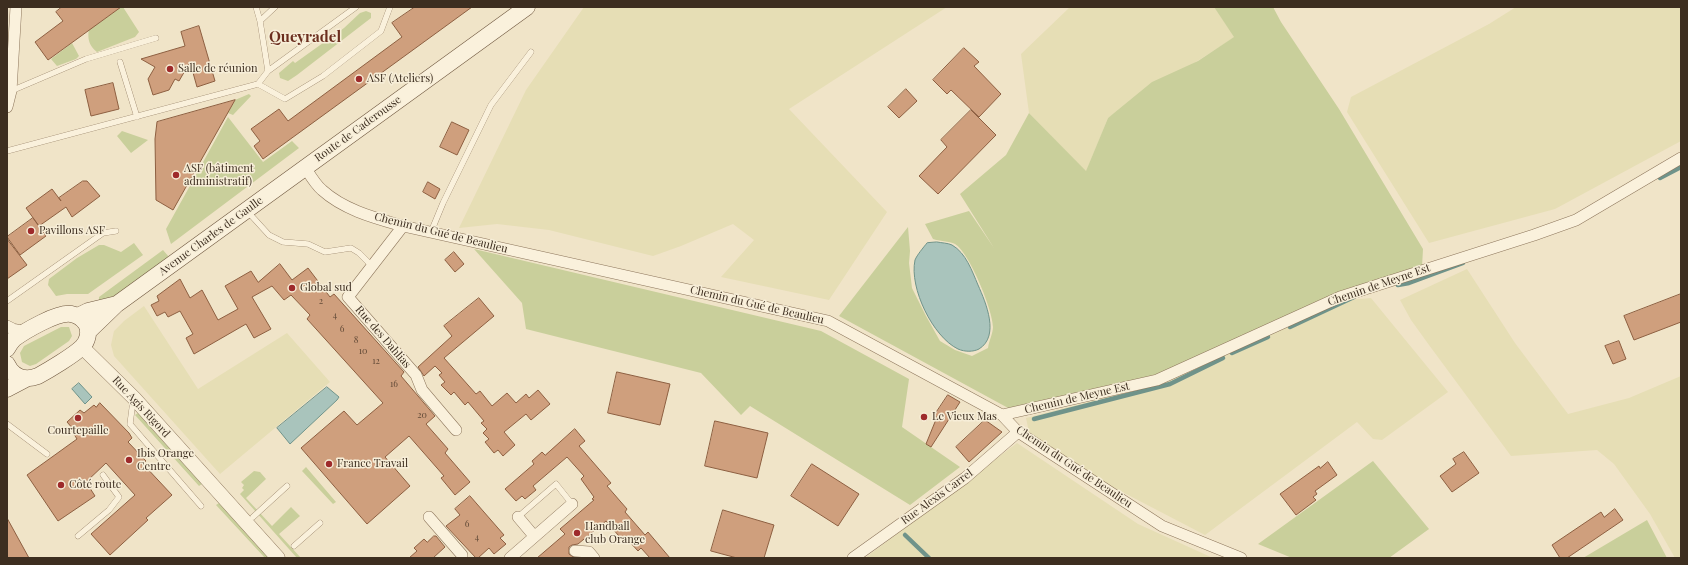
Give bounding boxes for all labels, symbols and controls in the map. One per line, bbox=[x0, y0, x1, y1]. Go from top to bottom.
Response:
district label: Queyradel bbox=[269, 28, 341, 46]
place label: Salle de réunion bbox=[178, 62, 258, 76]
marker: Salle de réunion bbox=[165, 64, 175, 74]
place label: ASF (Ateliers) bbox=[367, 72, 433, 86]
marker: ASF (Ateliers) bbox=[354, 74, 364, 84]
street label: Route de Caderousse bbox=[312, 93, 404, 165]
place label: ASF (bâtiment administratif) bbox=[184, 162, 254, 188]
marker: ASF (bâtiment administratif) bbox=[171, 170, 181, 180]
street label: Avenue Charles de Gaulle bbox=[156, 194, 266, 278]
street label: Chemin du Gué de Beaulieu bbox=[373, 210, 509, 256]
place label: Pavillons ASF bbox=[39, 224, 105, 238]
marker: Pavillons ASF bbox=[26, 226, 36, 236]
street label: Chemin de Meyne Est bbox=[1326, 261, 1432, 309]
place label: Global sud bbox=[300, 281, 352, 295]
marker: Global sud bbox=[287, 283, 297, 293]
street label: Chemin du Gué de Beaulieu bbox=[689, 283, 825, 327]
house number: 2 bbox=[319, 296, 323, 306]
street label: Rue des Dahlias bbox=[352, 303, 414, 371]
house number: 4 bbox=[333, 310, 337, 320]
house number: 6 bbox=[340, 324, 344, 334]
house number: 8 bbox=[354, 335, 358, 345]
house number: 10 bbox=[359, 346, 367, 356]
house number: 12 bbox=[372, 356, 380, 366]
street label: Rue Agis Rigord bbox=[109, 374, 173, 440]
house number: 16 bbox=[390, 379, 398, 389]
street label: Chemin de Meyne Est bbox=[1023, 379, 1131, 417]
house number: 20 bbox=[417, 410, 427, 420]
place label: Le Vieux Mas bbox=[932, 410, 997, 424]
marker: Le Vieux Mas bbox=[919, 412, 929, 422]
marker: Courtepaille bbox=[73, 413, 83, 423]
street label: Chemin du Gué de Beaulieu bbox=[1013, 423, 1135, 511]
place label: Courtepaille bbox=[47, 424, 109, 438]
place label: Ibis Orange Centre bbox=[137, 447, 194, 473]
marker: Ibis Orange Centre bbox=[124, 455, 134, 465]
place label: France Travail bbox=[337, 457, 408, 471]
marker: France Travail bbox=[324, 459, 334, 469]
street label: Rue Alexis Carrel bbox=[899, 467, 975, 527]
place label: Côté route bbox=[69, 478, 121, 492]
marker: Côté route bbox=[56, 480, 66, 490]
house number: 6 bbox=[465, 519, 469, 529]
place label: Handball club Orange bbox=[585, 520, 645, 546]
marker: Handball club Orange bbox=[572, 528, 582, 538]
house number: 4 bbox=[475, 532, 479, 542]

